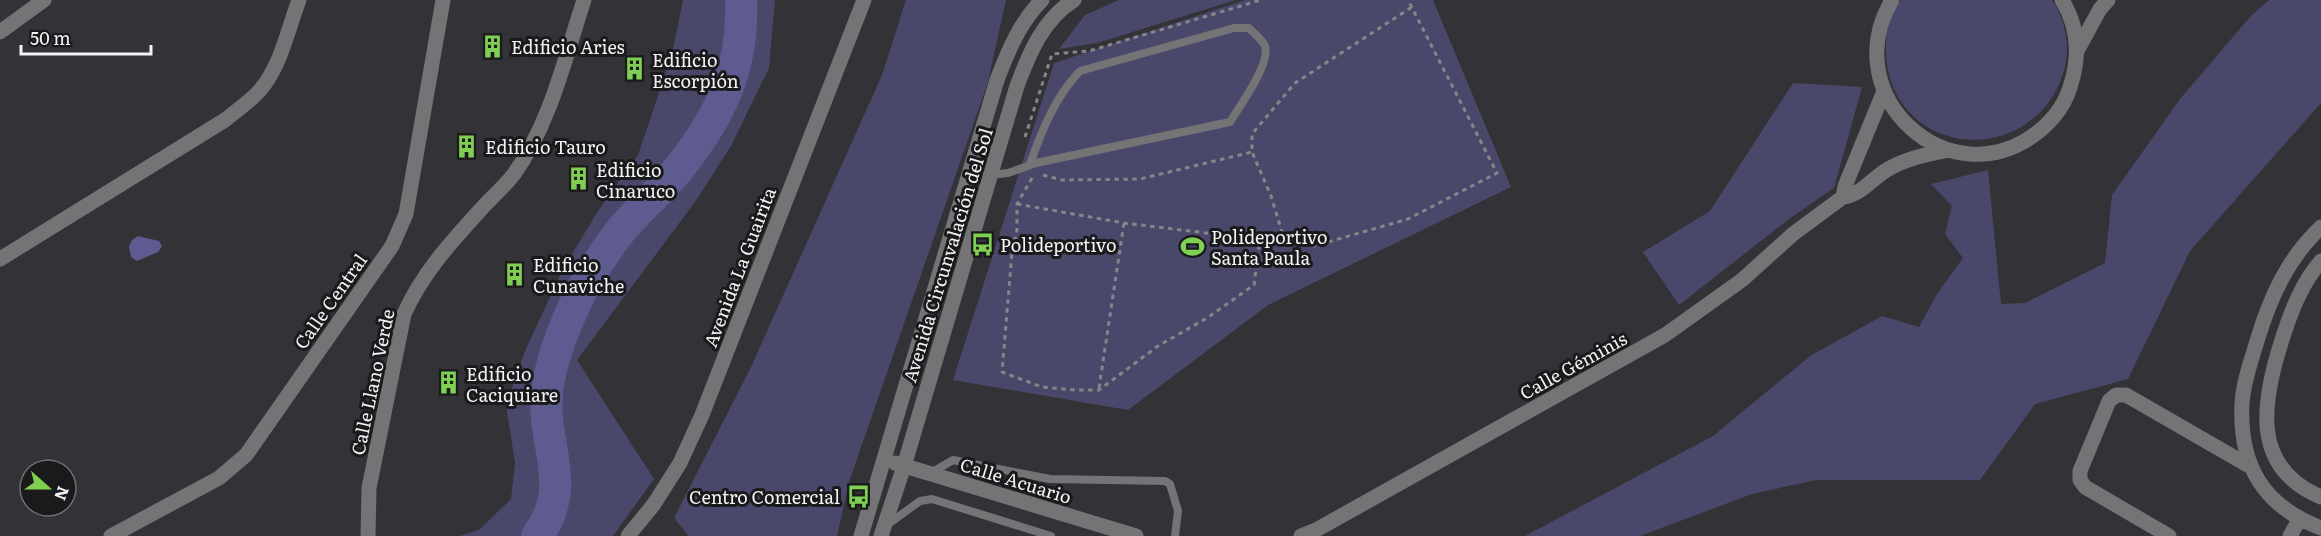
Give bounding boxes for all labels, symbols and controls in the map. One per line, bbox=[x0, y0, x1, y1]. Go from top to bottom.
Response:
scale bar bbox=[21, 18, 152, 56]
text: 50 m bbox=[30, 24, 71, 51]
building icon: Edificio Aries bbox=[480, 33, 506, 59]
place label: Edificio Aries bbox=[511, 33, 625, 60]
place label: Edificio Escorpión bbox=[652, 46, 739, 94]
building icon: Edificio Escorpión bbox=[621, 56, 647, 82]
street label: Avenida Circunvalación del Sol bbox=[895, 124, 999, 386]
building icon: Edificio Tauro bbox=[454, 133, 480, 159]
place label: Edificio Tauro bbox=[485, 133, 606, 160]
place label: Edificio Cinaruco bbox=[596, 156, 675, 204]
building icon: Edificio Cinaruco bbox=[565, 166, 591, 192]
street label: Avenida La Guairita bbox=[696, 183, 782, 351]
place label: Polideportivo Santa Paula bbox=[1211, 223, 1328, 271]
bus stop icon: Polideportivo bbox=[969, 231, 995, 257]
place label: Polideportivo bbox=[1000, 231, 1117, 258]
sports icon: Polideportivo Santa Paula bbox=[1180, 233, 1206, 259]
street label: Calle Central bbox=[287, 248, 373, 354]
place label: Edificio Cunaviche bbox=[533, 251, 624, 299]
building icon: Edificio Cunaviche bbox=[502, 261, 528, 287]
street label: Calle Llano Verde bbox=[343, 306, 401, 458]
street label: Calle Géminis bbox=[1514, 324, 1632, 406]
place label: Edificio Caciquiare bbox=[466, 360, 558, 408]
building icon: Edificio Caciquiare bbox=[435, 370, 461, 396]
street label: Calle Acuario bbox=[957, 450, 1075, 510]
north arrow bbox=[18, 458, 78, 518]
text: N bbox=[49, 483, 77, 504]
place label: Centro Comercial bbox=[689, 483, 840, 510]
bus stop icon: Centro Comercial bbox=[845, 483, 871, 509]

